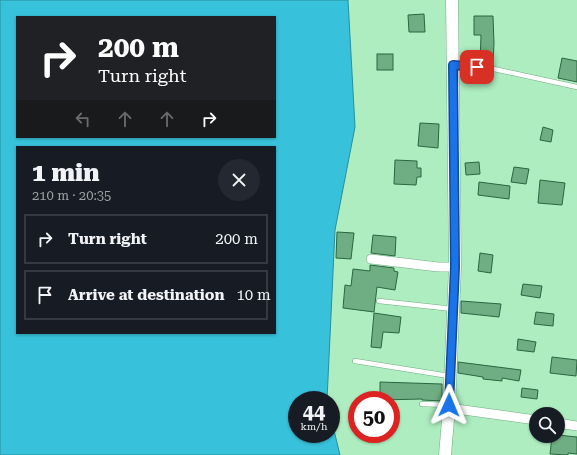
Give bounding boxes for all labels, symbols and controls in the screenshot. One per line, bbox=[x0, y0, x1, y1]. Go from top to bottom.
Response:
text: 200 m bbox=[98, 31, 179, 64]
icon: right bbox=[32, 32, 84, 84]
pin bbox=[460, 50, 494, 84]
icon: arrive bbox=[466, 56, 488, 78]
text: Turn right bbox=[98, 65, 186, 86]
icon: left bbox=[72, 108, 94, 130]
icon: ahead bbox=[114, 108, 136, 130]
icon: ahead bbox=[156, 108, 178, 130]
icon: right bbox=[198, 108, 220, 130]
text: 1 min bbox=[32, 159, 99, 187]
button: close bbox=[218, 159, 260, 201]
text: 210 m · 20:35 bbox=[32, 188, 111, 203]
icon: right bbox=[34, 228, 56, 250]
text: Turn right bbox=[68, 230, 147, 248]
text: 200 m bbox=[215, 230, 258, 248]
icon: arrive bbox=[34, 284, 56, 306]
text: Arrive at destination bbox=[68, 286, 224, 304]
text: 10 m bbox=[236, 286, 271, 304]
position arrow bbox=[428, 384, 470, 426]
speed limit sign: 50 bbox=[348, 391, 400, 443]
text: 44 bbox=[303, 400, 325, 424]
map controls bbox=[529, 407, 565, 443]
button: search bbox=[529, 407, 565, 443]
text: km/h bbox=[301, 421, 327, 432]

